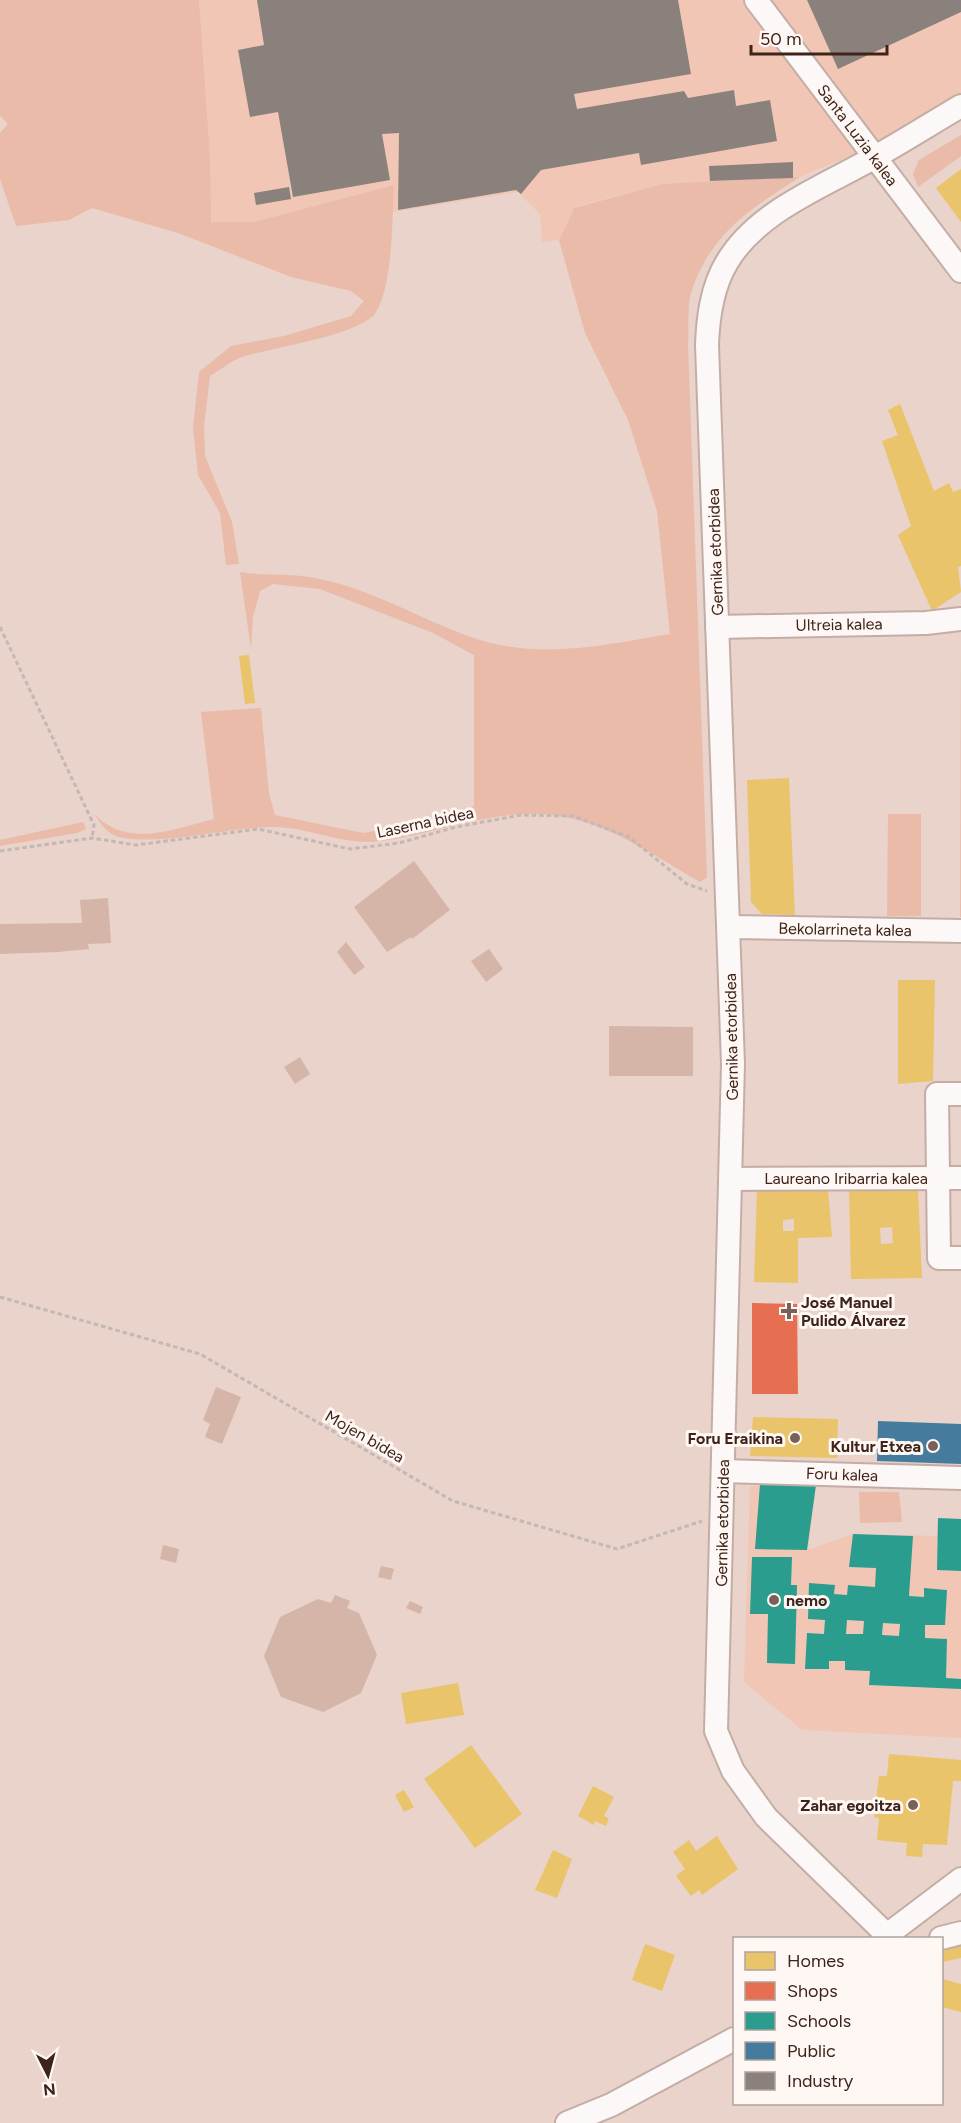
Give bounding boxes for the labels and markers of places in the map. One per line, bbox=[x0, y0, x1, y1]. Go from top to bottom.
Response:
place label: José Manuel Pulido Álvarez bbox=[801, 1293, 906, 1330]
marker: José Manuel Pulido Álvarez bbox=[782, 1304, 796, 1318]
place label: Foru Eraikina bbox=[687, 1429, 783, 1448]
marker: Foru Eraikina bbox=[788, 1431, 802, 1445]
place label: Kultur Etxea bbox=[831, 1437, 921, 1456]
marker: Kultur Etxea bbox=[926, 1439, 940, 1453]
place label: nemo bbox=[786, 1591, 827, 1610]
marker: nemo bbox=[767, 1593, 781, 1607]
place label: Zahar egoitza bbox=[800, 1796, 901, 1815]
marker: Zahar egoitza bbox=[906, 1798, 920, 1812]

